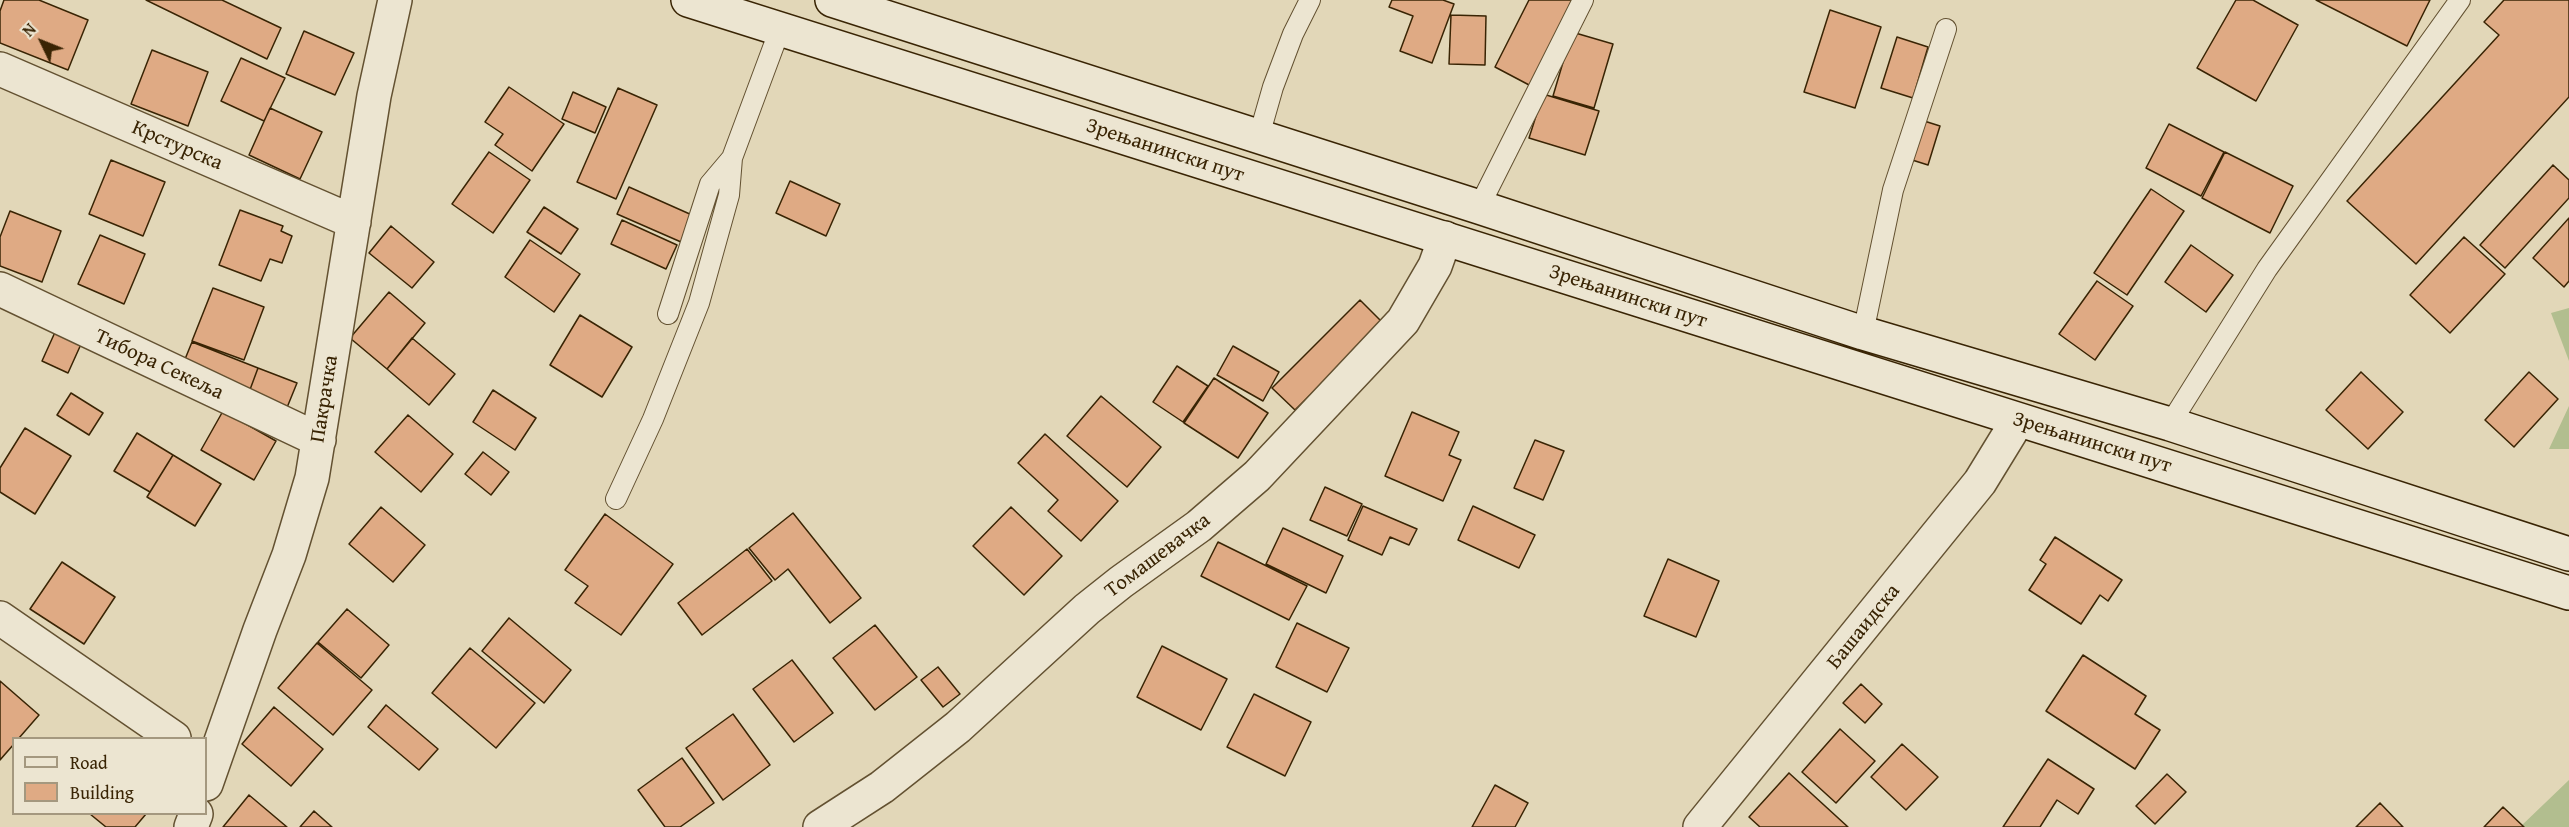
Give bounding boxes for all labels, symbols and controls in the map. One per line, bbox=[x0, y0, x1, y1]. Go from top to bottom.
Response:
north arrow bbox=[12, 12, 72, 72]
text: N bbox=[16, 18, 41, 42]
street label: Зрењанински пут bbox=[1083, 114, 1247, 188]
street label: Крстурска bbox=[128, 116, 226, 176]
street label: Зрењанински пут bbox=[1546, 260, 1710, 334]
street label: Тибора Секеља bbox=[91, 324, 227, 406]
street label: Пакрачка bbox=[306, 354, 344, 444]
street label: Зрењанински пут bbox=[2010, 407, 2174, 479]
street label: Томашевачка bbox=[1100, 508, 1216, 604]
street label: Башаидска bbox=[1822, 579, 1906, 675]
legend bbox=[12, 737, 207, 815]
text: Road bbox=[70, 749, 108, 776]
text: Building bbox=[70, 779, 134, 806]

